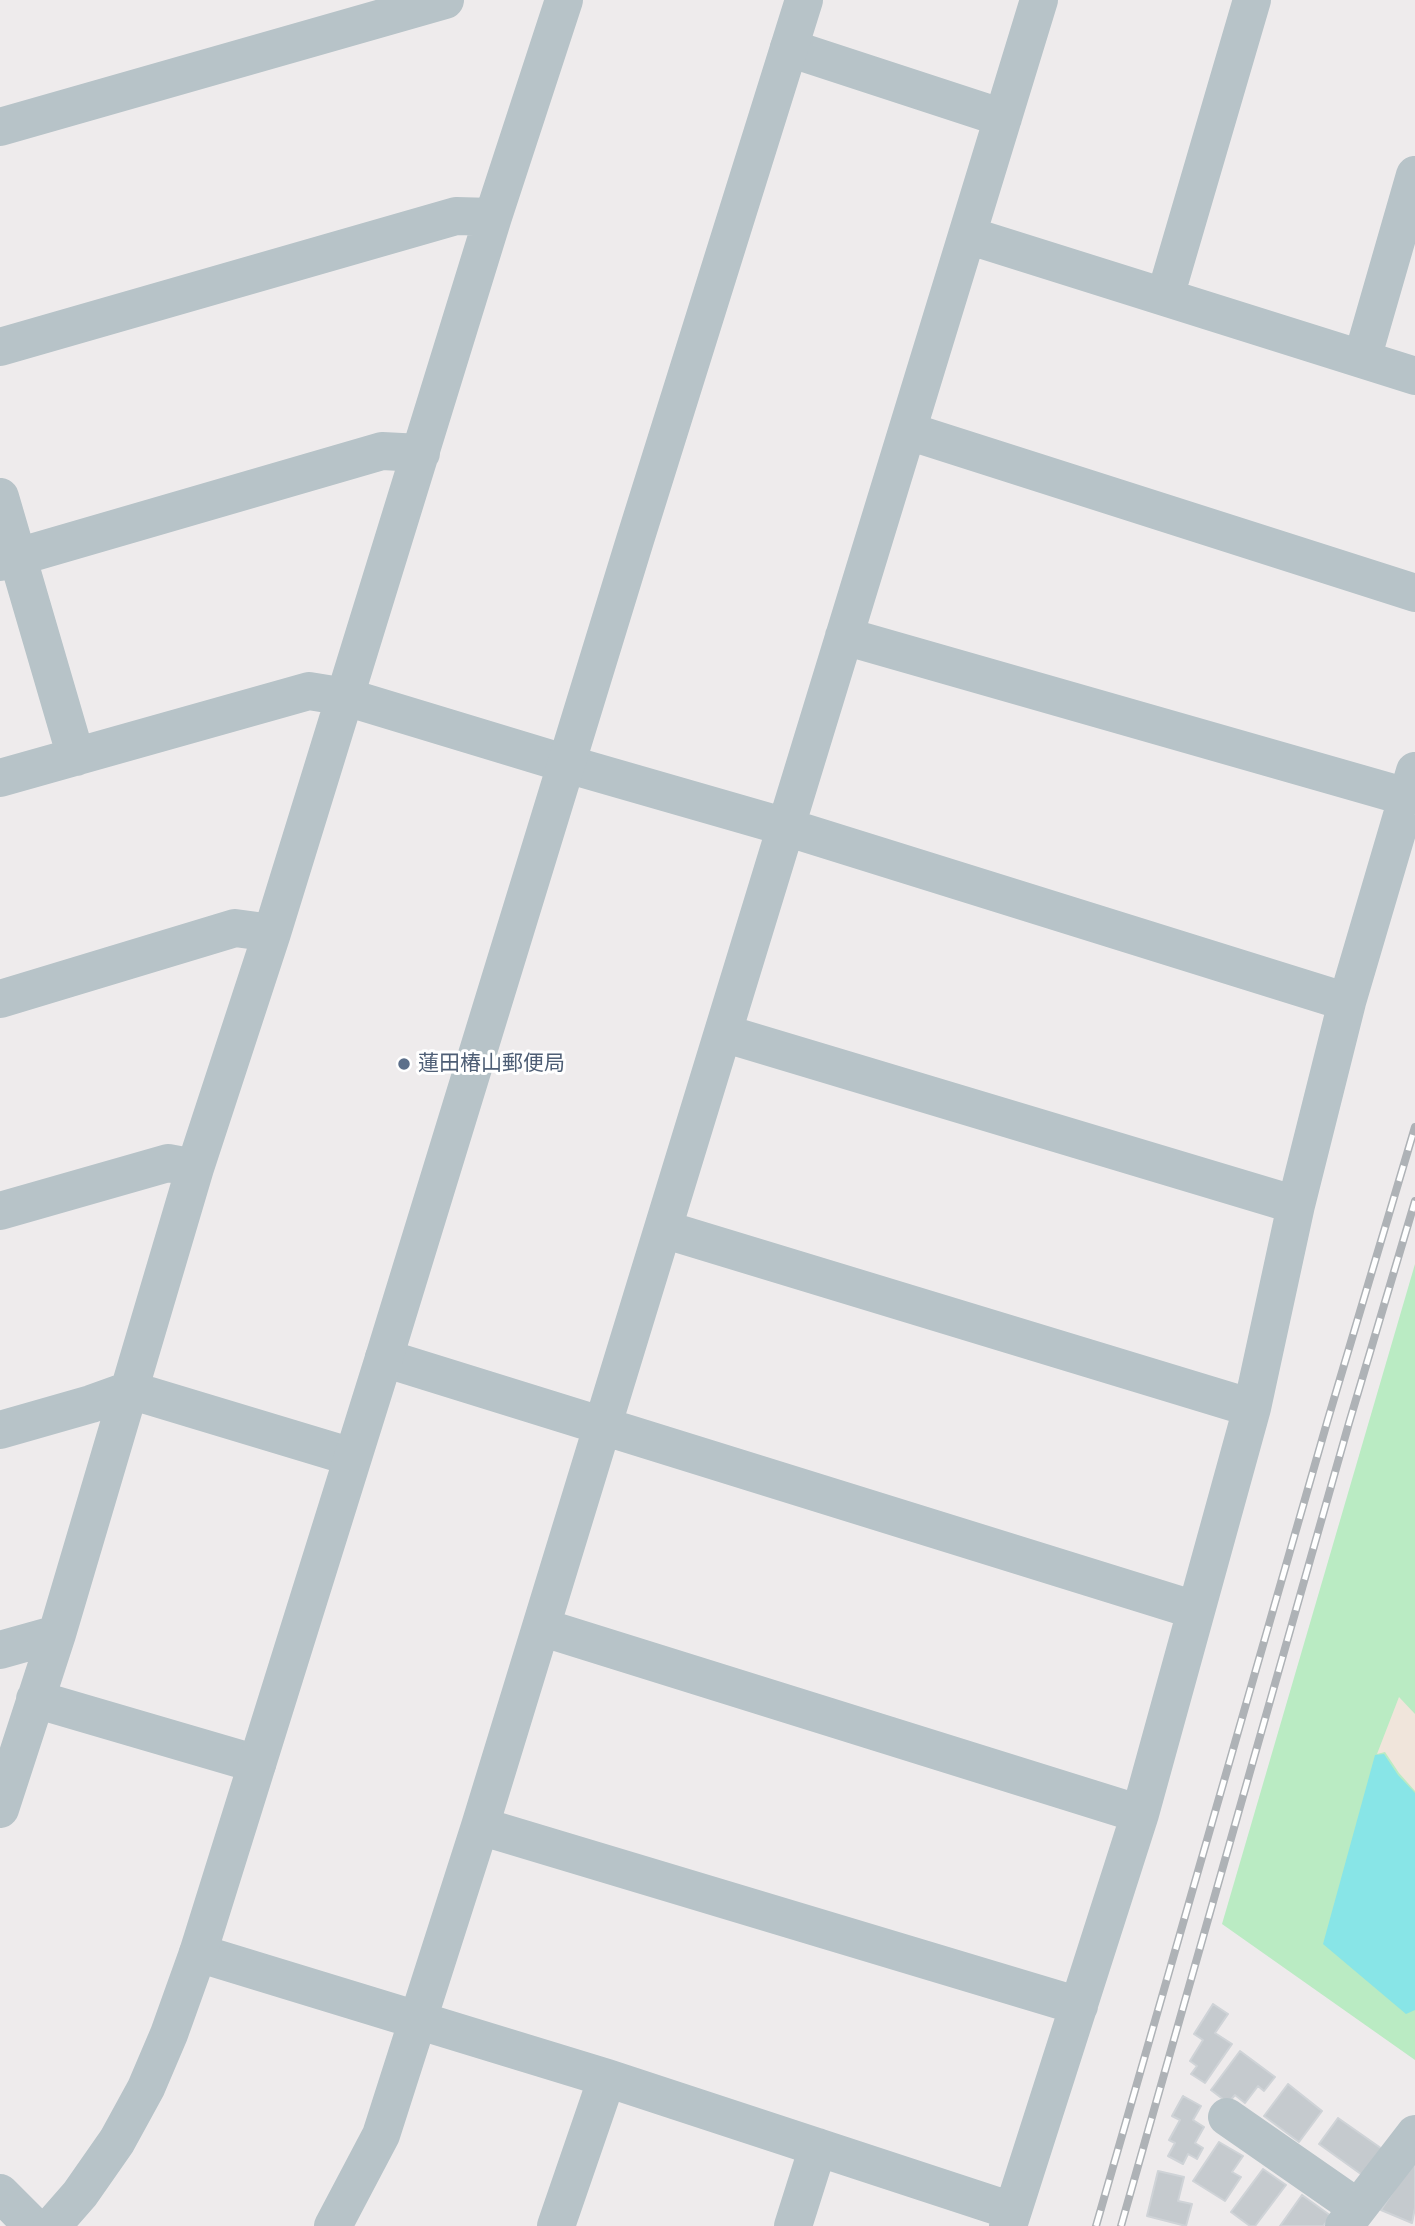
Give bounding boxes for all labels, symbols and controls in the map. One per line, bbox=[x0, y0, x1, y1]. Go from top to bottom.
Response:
place label: 蓮田椿山郵便局 bbox=[418, 1051, 565, 1077]
marker: 蓮田椿山郵便局 bbox=[396, 1056, 412, 1072]

